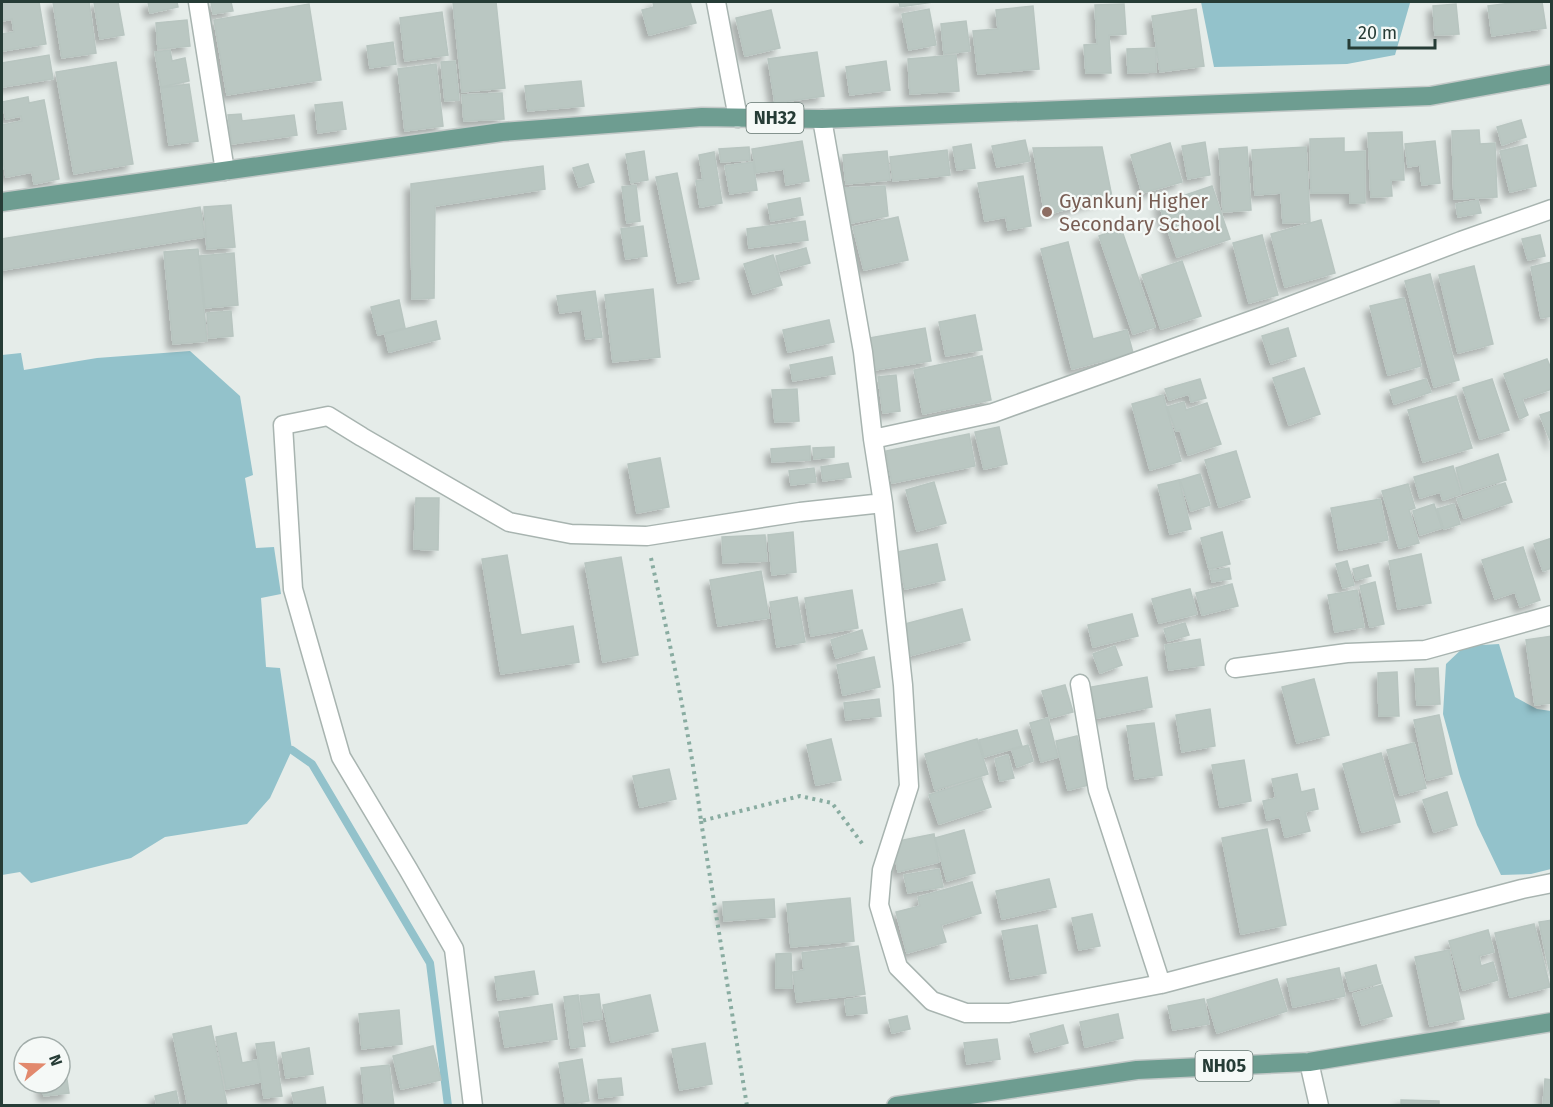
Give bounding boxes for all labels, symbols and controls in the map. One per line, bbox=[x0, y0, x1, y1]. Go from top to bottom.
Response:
scale bar bbox=[1349, 12, 1434, 50]
text: 20 m bbox=[1358, 22, 1397, 44]
road number: NH32 bbox=[746, 103, 804, 133]
place label: Gyankunj Higher Secondary School bbox=[1059, 189, 1221, 236]
marker: Gyankunj Higher Secondary School bbox=[1040, 205, 1054, 219]
north arrow bbox=[12, 1035, 72, 1095]
road number: NH05 bbox=[1196, 1051, 1252, 1081]
text: N bbox=[45, 1052, 66, 1068]

